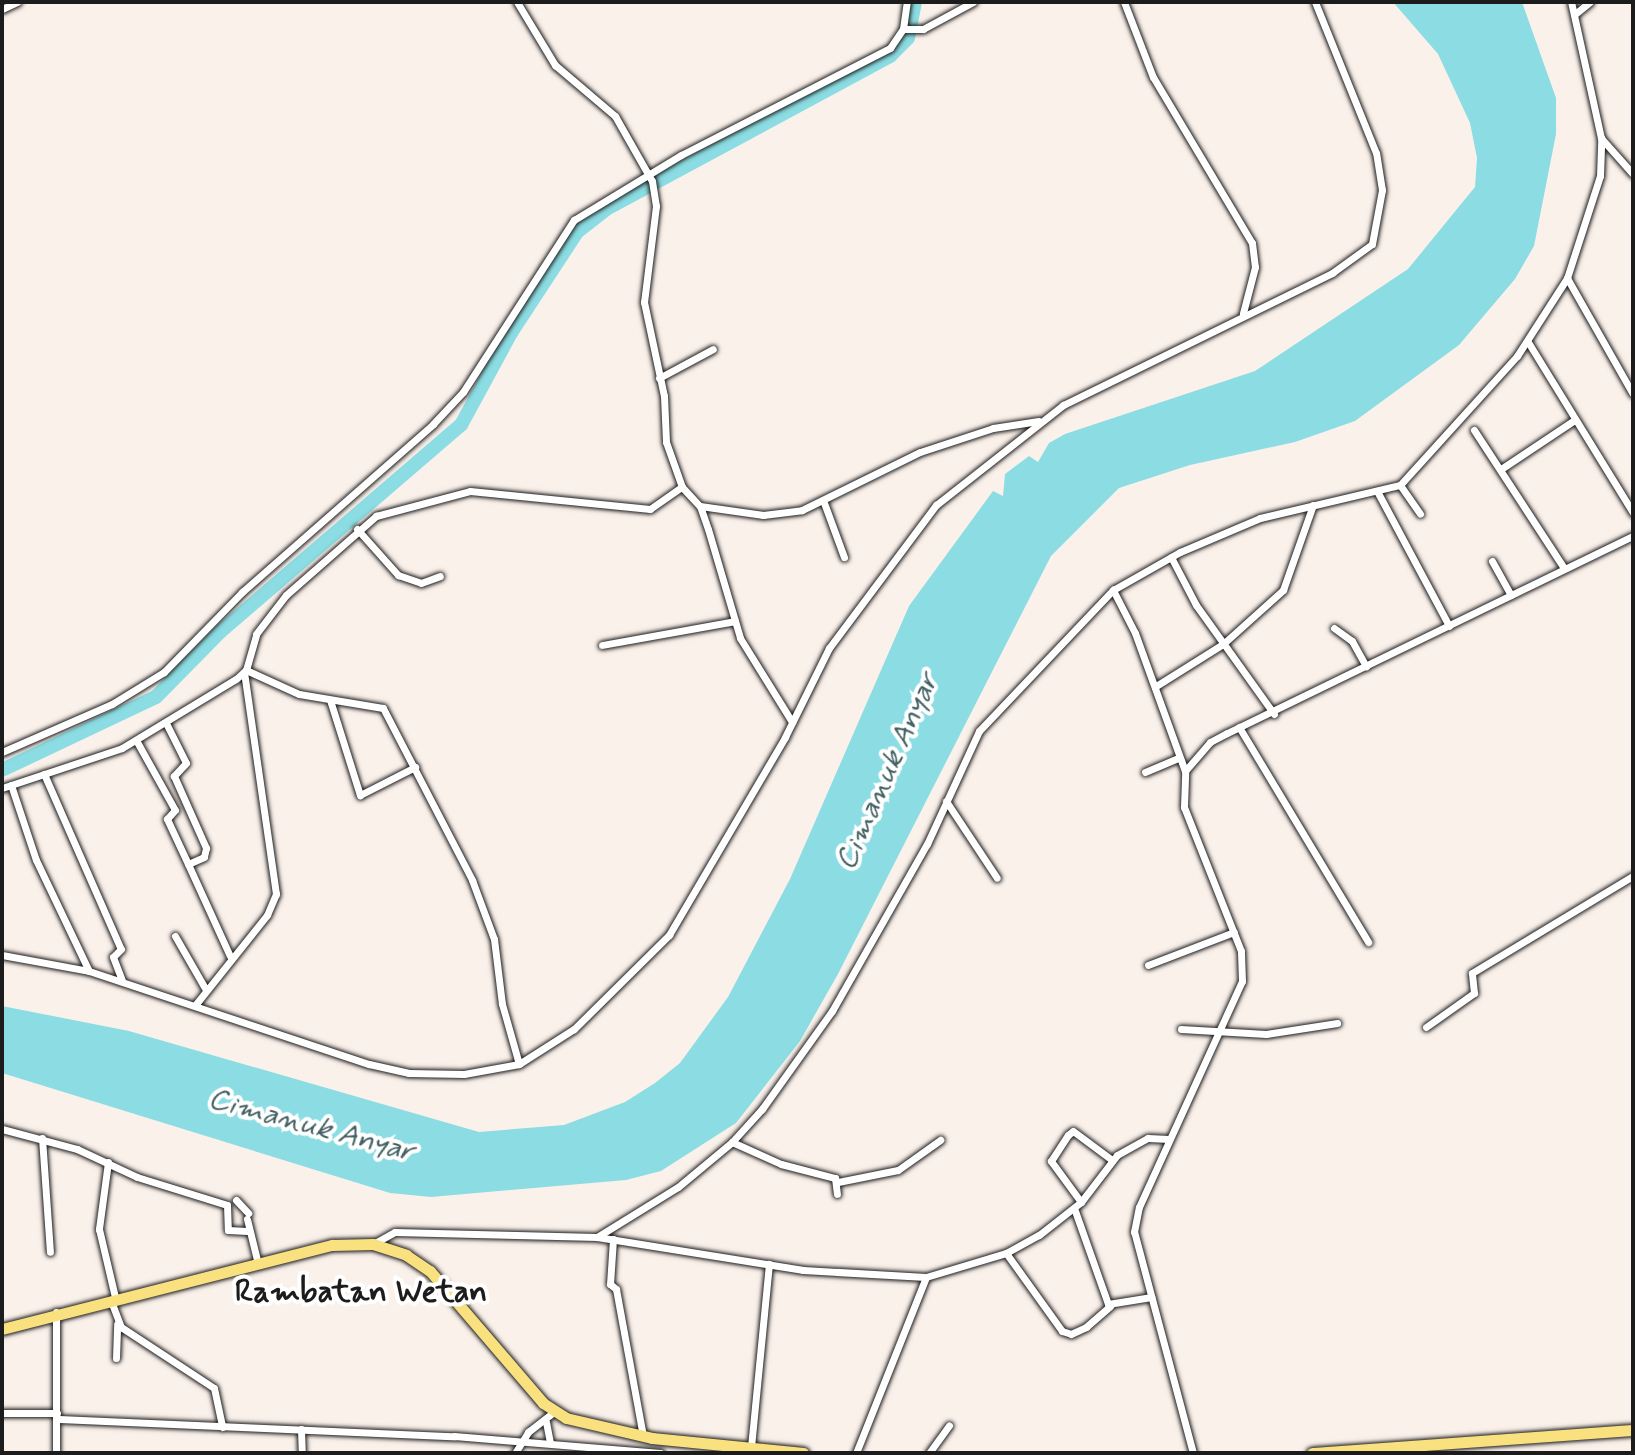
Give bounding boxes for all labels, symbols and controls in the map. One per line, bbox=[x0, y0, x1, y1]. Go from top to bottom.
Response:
water label: Cimanuk Anyar bbox=[828, 667, 948, 877]
water label: Cimanuk Anyar bbox=[203, 1081, 419, 1171]
district label: Rambatan Wetan bbox=[233, 1273, 489, 1311]

